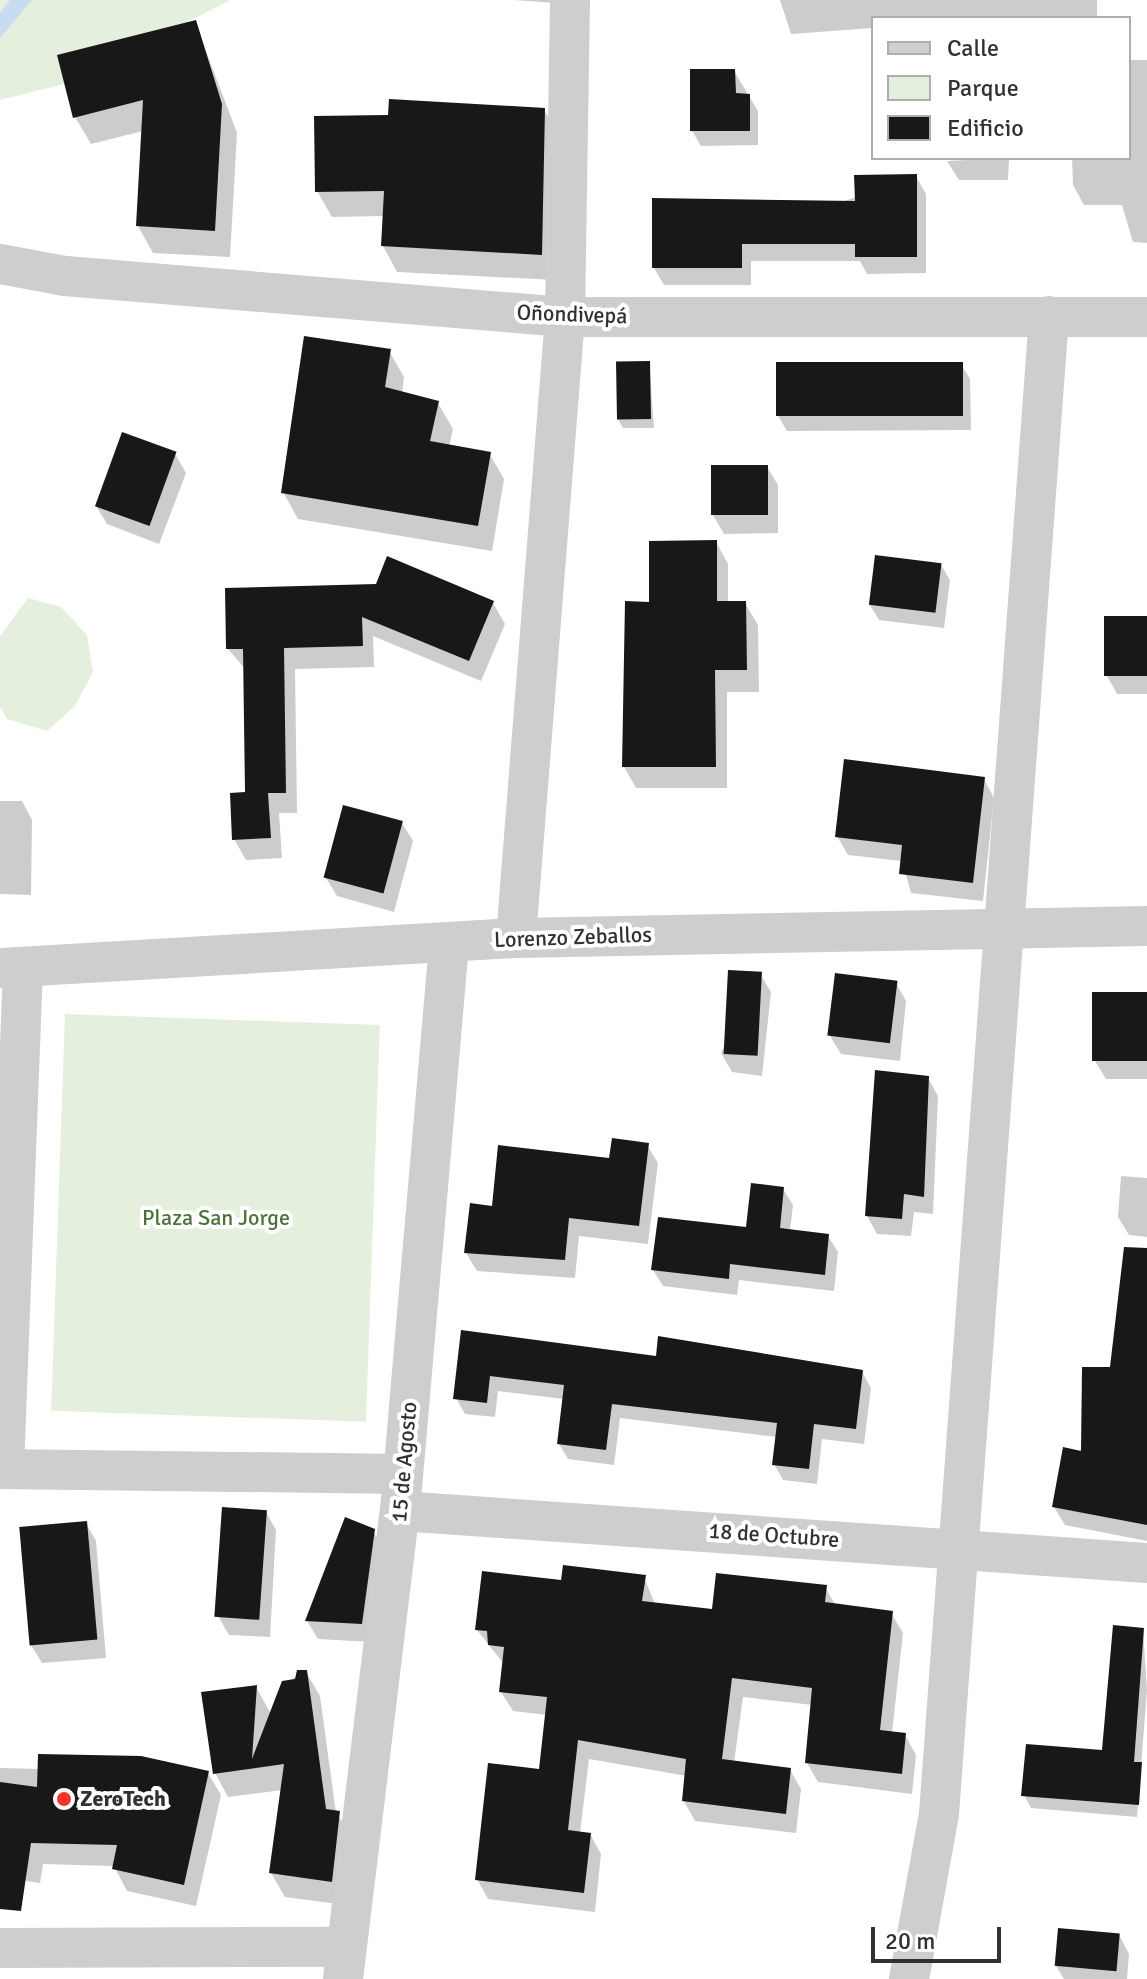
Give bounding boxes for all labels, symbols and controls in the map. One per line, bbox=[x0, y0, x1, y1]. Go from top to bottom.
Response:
legend bbox=[871, 16, 1131, 160]
text: Calle bbox=[947, 33, 999, 63]
text: Parque bbox=[947, 73, 1019, 103]
text: Edificio bbox=[947, 113, 1024, 143]
street label: Oñondivepá bbox=[516, 299, 628, 329]
street label: Lorenzo Zeballos bbox=[494, 921, 652, 953]
park label: Plaza San Jorge bbox=[142, 1205, 290, 1231]
street label: 15 de Agosto bbox=[386, 1401, 422, 1523]
street label: 18 de Octubre bbox=[708, 1517, 840, 1553]
place label: ZeroTech bbox=[80, 1786, 166, 1812]
marker: ZeroTech bbox=[55, 1790, 73, 1808]
scale bar bbox=[875, 1911, 1005, 1961]
text: 20 m bbox=[885, 1926, 935, 1956]

